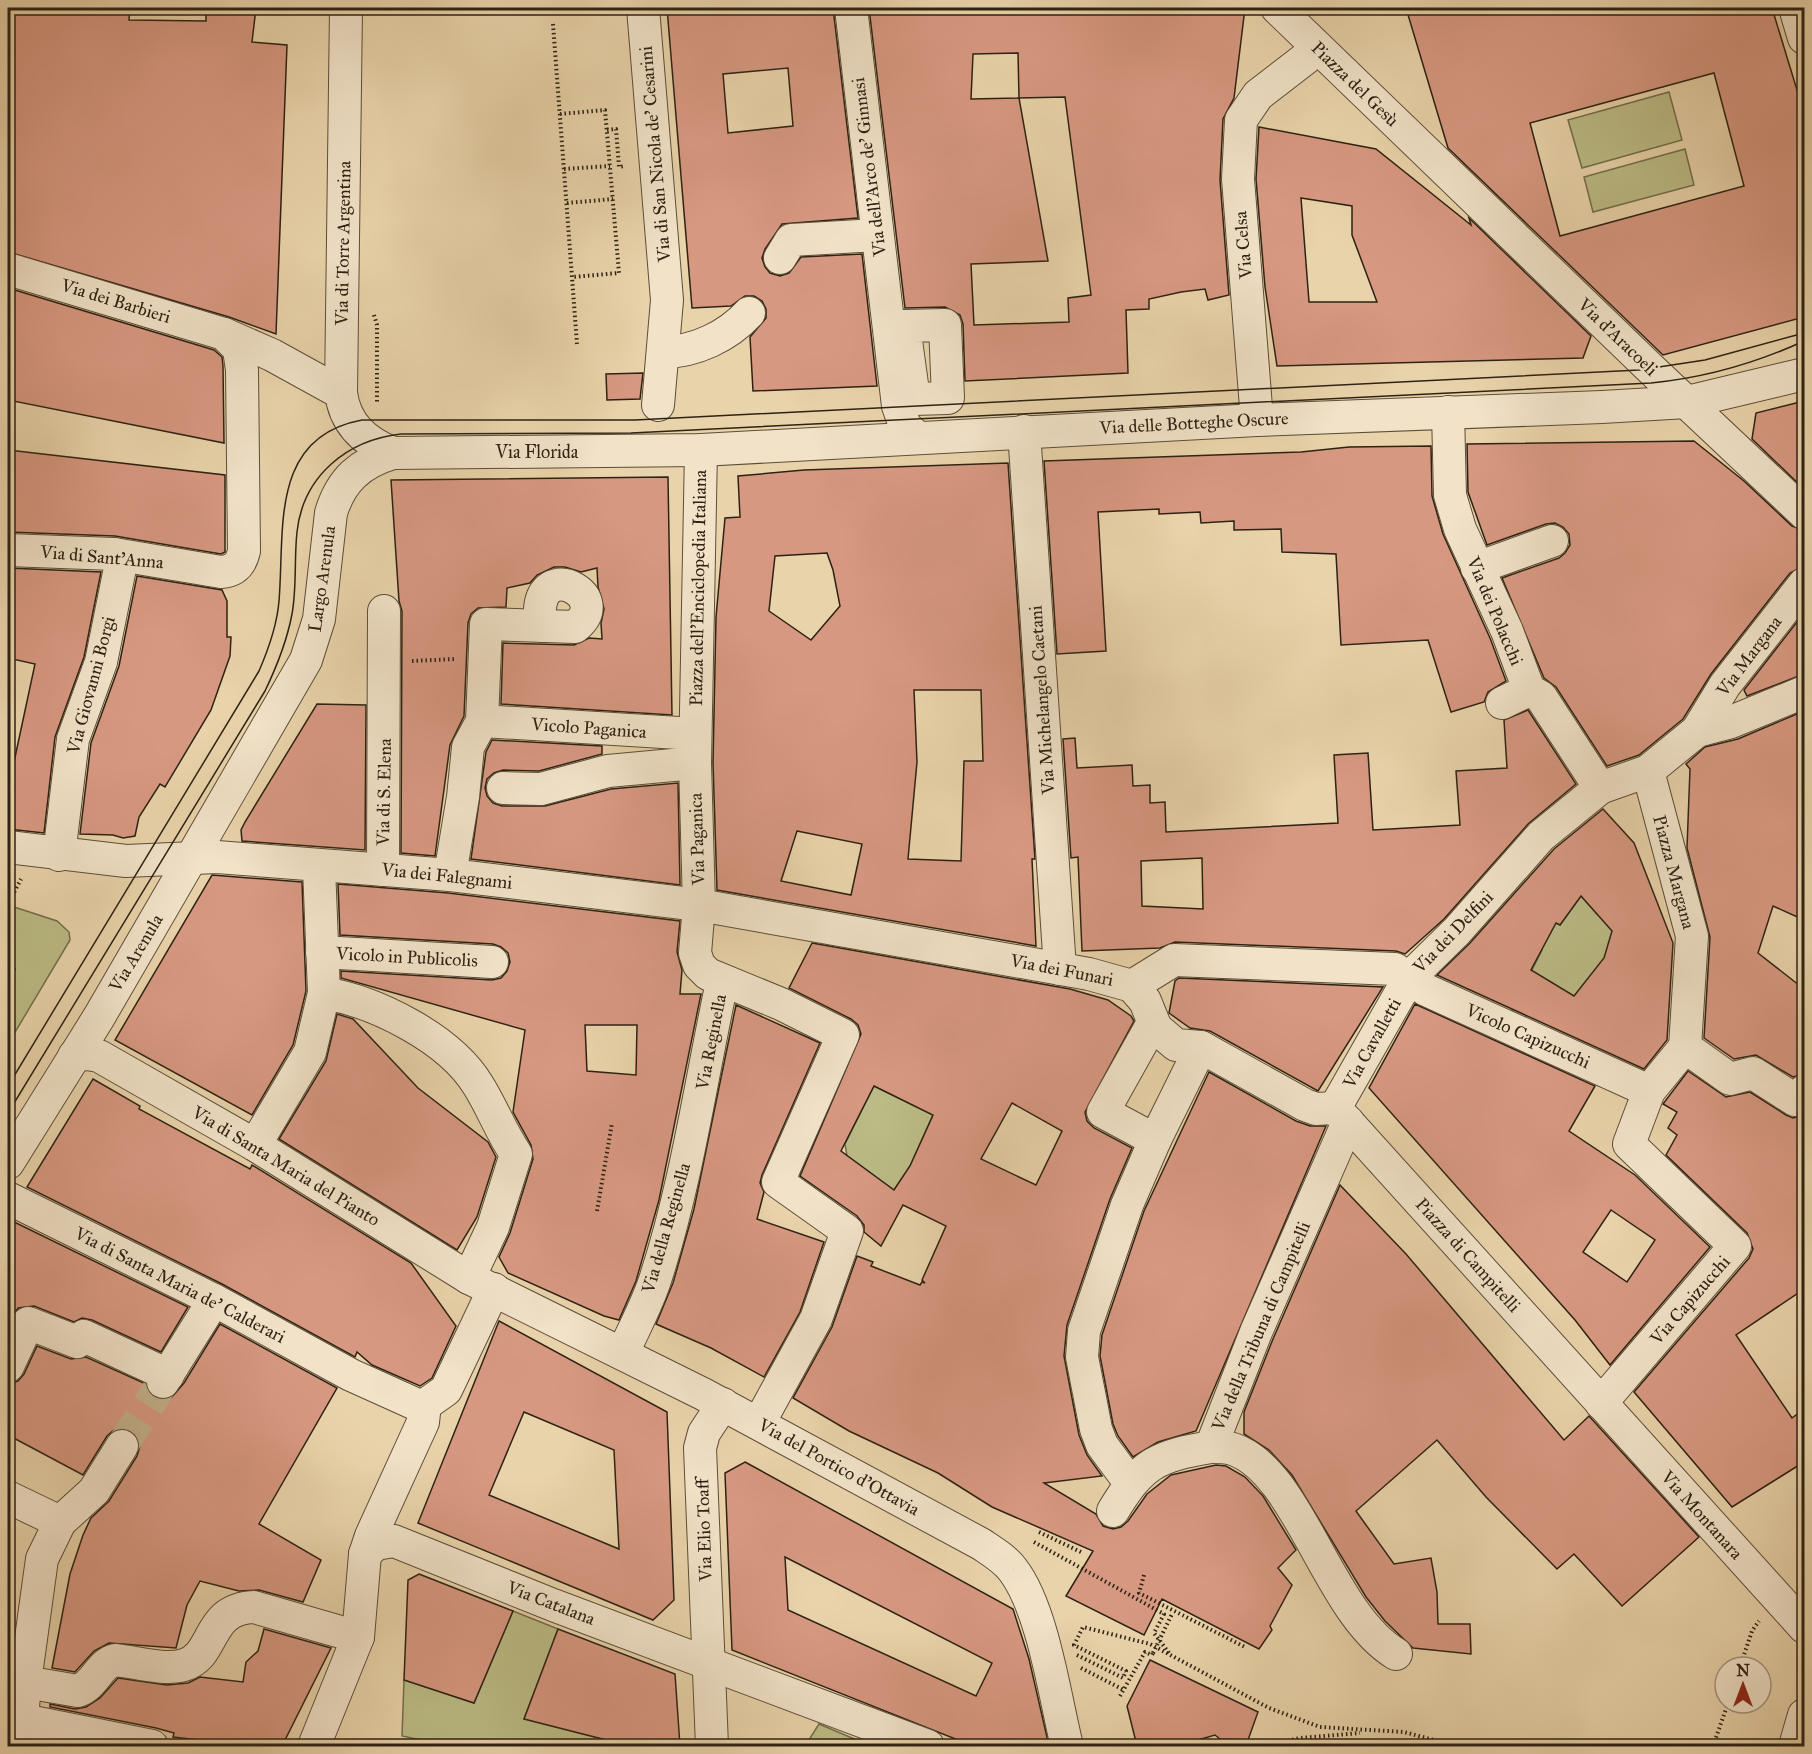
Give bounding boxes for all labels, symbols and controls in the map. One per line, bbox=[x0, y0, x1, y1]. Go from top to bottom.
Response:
street label: Piazza del Gesù bbox=[1307, 37, 1404, 131]
street label: Via di San Nicola de' Cesarini bbox=[635, 45, 675, 264]
street label: Via dell'Arco de' Ginnasi bbox=[847, 76, 891, 259]
street label: Via di Torre Argentina bbox=[331, 160, 356, 327]
street label: Via Celsa bbox=[1229, 210, 1257, 281]
street label: Via dei Barbieri bbox=[58, 274, 173, 328]
street label: Via d'Aracoeli bbox=[1573, 293, 1662, 380]
street label: Via delle Botteghe Oscure bbox=[1098, 407, 1289, 440]
street label: Via Florida bbox=[495, 441, 579, 463]
street label: Piazza dell'Enciclopedia Italiana bbox=[685, 469, 711, 706]
street label: Largo Arenula bbox=[304, 524, 341, 634]
street label: Via di Sant'Anna bbox=[38, 541, 165, 573]
street label: Via dei Polacchi bbox=[1462, 552, 1528, 669]
street label: Via Michelangelo Caetani bbox=[1024, 605, 1061, 796]
street label: Via Margana bbox=[1711, 611, 1787, 702]
street label: Via Giovanni Borgi bbox=[62, 614, 121, 757]
street label: Vicolo Paganica bbox=[530, 713, 648, 744]
street label: Via di S. Elena bbox=[372, 738, 396, 847]
street label: Via Paganica bbox=[684, 792, 711, 887]
street label: Piazza Margana bbox=[1647, 813, 1700, 932]
street label: Via dei Falegnami bbox=[379, 858, 514, 895]
street label: Via dei Delfini bbox=[1408, 886, 1498, 978]
street label: Via Arenula bbox=[104, 910, 168, 997]
street label: Vicolo in Publicolis bbox=[335, 942, 478, 972]
street label: Via dei Funari bbox=[1008, 949, 1115, 991]
street label: Via Reginella bbox=[691, 992, 732, 1093]
street label: Via Cavalletti bbox=[1338, 994, 1406, 1093]
street label: Vicolo Capizucchi bbox=[1461, 998, 1594, 1073]
street label: Via di Santa Maria del Pianto bbox=[187, 1101, 384, 1231]
street label: Via della Reginella bbox=[637, 1160, 696, 1297]
street label: Piazza di Campitelli bbox=[1411, 1193, 1525, 1317]
street label: Via della Tribuna di Campitelli bbox=[1207, 1218, 1315, 1435]
street label: Via di Santa Maria de' Calderari bbox=[70, 1222, 289, 1348]
street label: Via Capizucchi bbox=[1645, 1251, 1735, 1350]
street label: Via del Portico d'Ottavia bbox=[754, 1413, 924, 1521]
street label: Via Montanara bbox=[1656, 1465, 1748, 1564]
street label: Via Elio Toaff bbox=[691, 1475, 717, 1583]
street label: Via Catalana bbox=[503, 1576, 599, 1630]
north arrow bbox=[1713, 1655, 1773, 1715]
text: N bbox=[1736, 1661, 1750, 1680]

